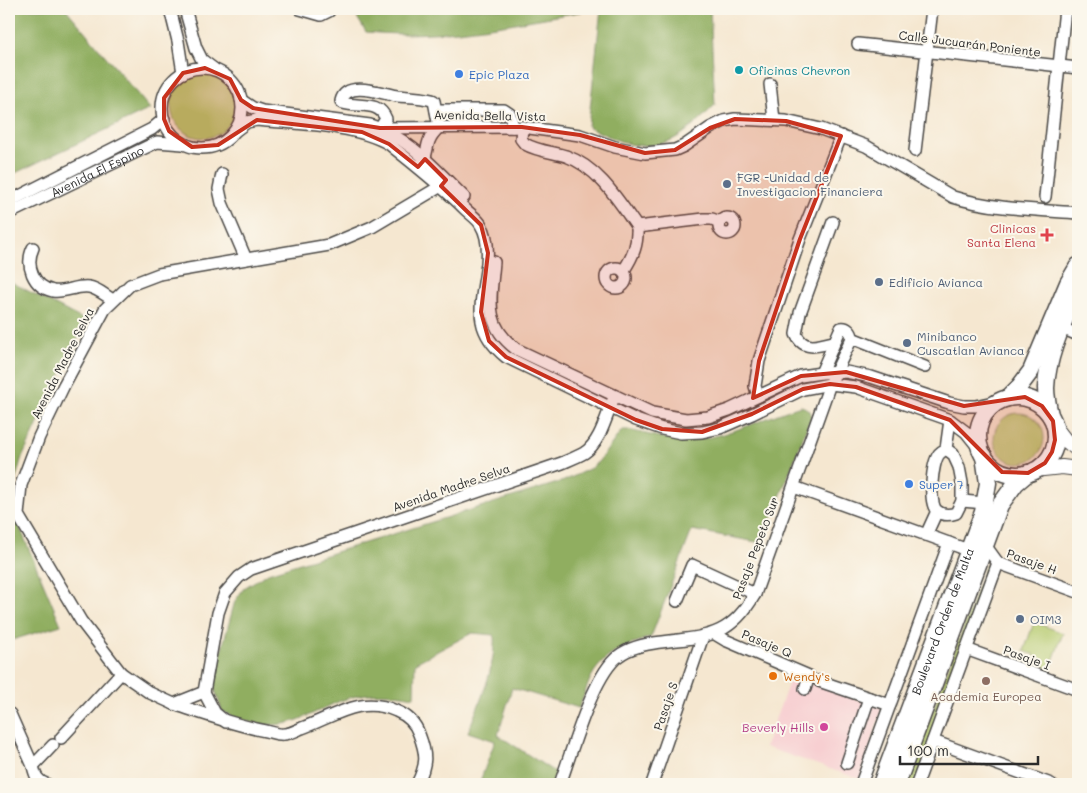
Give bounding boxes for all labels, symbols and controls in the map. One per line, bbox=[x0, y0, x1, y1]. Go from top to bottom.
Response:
street label: Calle Jucuarán Poniente bbox=[898, 26, 1042, 60]
place label: Oficinas Chevron bbox=[749, 62, 850, 78]
marker: Oficinas Chevron bbox=[733, 64, 745, 76]
place label: Epic Plaza bbox=[469, 66, 530, 82]
marker: Epic Plaza bbox=[453, 68, 465, 80]
street label: Avenida Bella Vista bbox=[434, 106, 546, 124]
street label: Avenida El Espino bbox=[48, 142, 146, 200]
place label: FGR -Unidad de Investigacion Financiera bbox=[737, 169, 883, 199]
marker: FGR -Unidad de Investigacion Financiera bbox=[721, 178, 733, 190]
place label: Clinicas Santa Elena bbox=[967, 220, 1036, 250]
marker: Clinicas Santa Elena bbox=[1040, 228, 1054, 242]
place label: Edificio Avianca bbox=[889, 274, 983, 290]
marker: Edificio Avianca bbox=[873, 276, 885, 288]
street label: Avenida Madre Selva bbox=[27, 305, 97, 421]
place label: Minibanco Cuscatlan Avianca bbox=[917, 328, 1025, 358]
marker: Minibanco Cuscatlan Avianca bbox=[901, 337, 913, 349]
street label: Avenida Madre Selva bbox=[390, 459, 512, 515]
place label: Super 7 bbox=[919, 476, 964, 492]
marker: Super 7 bbox=[903, 478, 915, 490]
street label: Pasaje Pepeto Sur bbox=[728, 494, 782, 602]
street label: Boulevard Orden de Malta bbox=[907, 545, 977, 697]
street label: Pasaje H bbox=[1005, 545, 1059, 577]
place label: OIM3 bbox=[1030, 611, 1061, 627]
marker: OIM3 bbox=[1014, 613, 1026, 625]
street label: Pasaje Q bbox=[740, 625, 794, 661]
street label: Pasaje I bbox=[1001, 641, 1053, 673]
place label: Wendy's bbox=[783, 668, 830, 684]
marker: Wendy's bbox=[767, 670, 779, 682]
marker: Academia Europea bbox=[980, 675, 992, 687]
street label: Pasaje S bbox=[649, 679, 681, 732]
place label: Academia Europea bbox=[930, 688, 1042, 704]
place label: Beverly Hills bbox=[742, 719, 814, 735]
marker: Beverly Hills bbox=[818, 721, 830, 733]
scale bar bbox=[900, 733, 1037, 765]
text: 100 m bbox=[907, 740, 949, 760]

